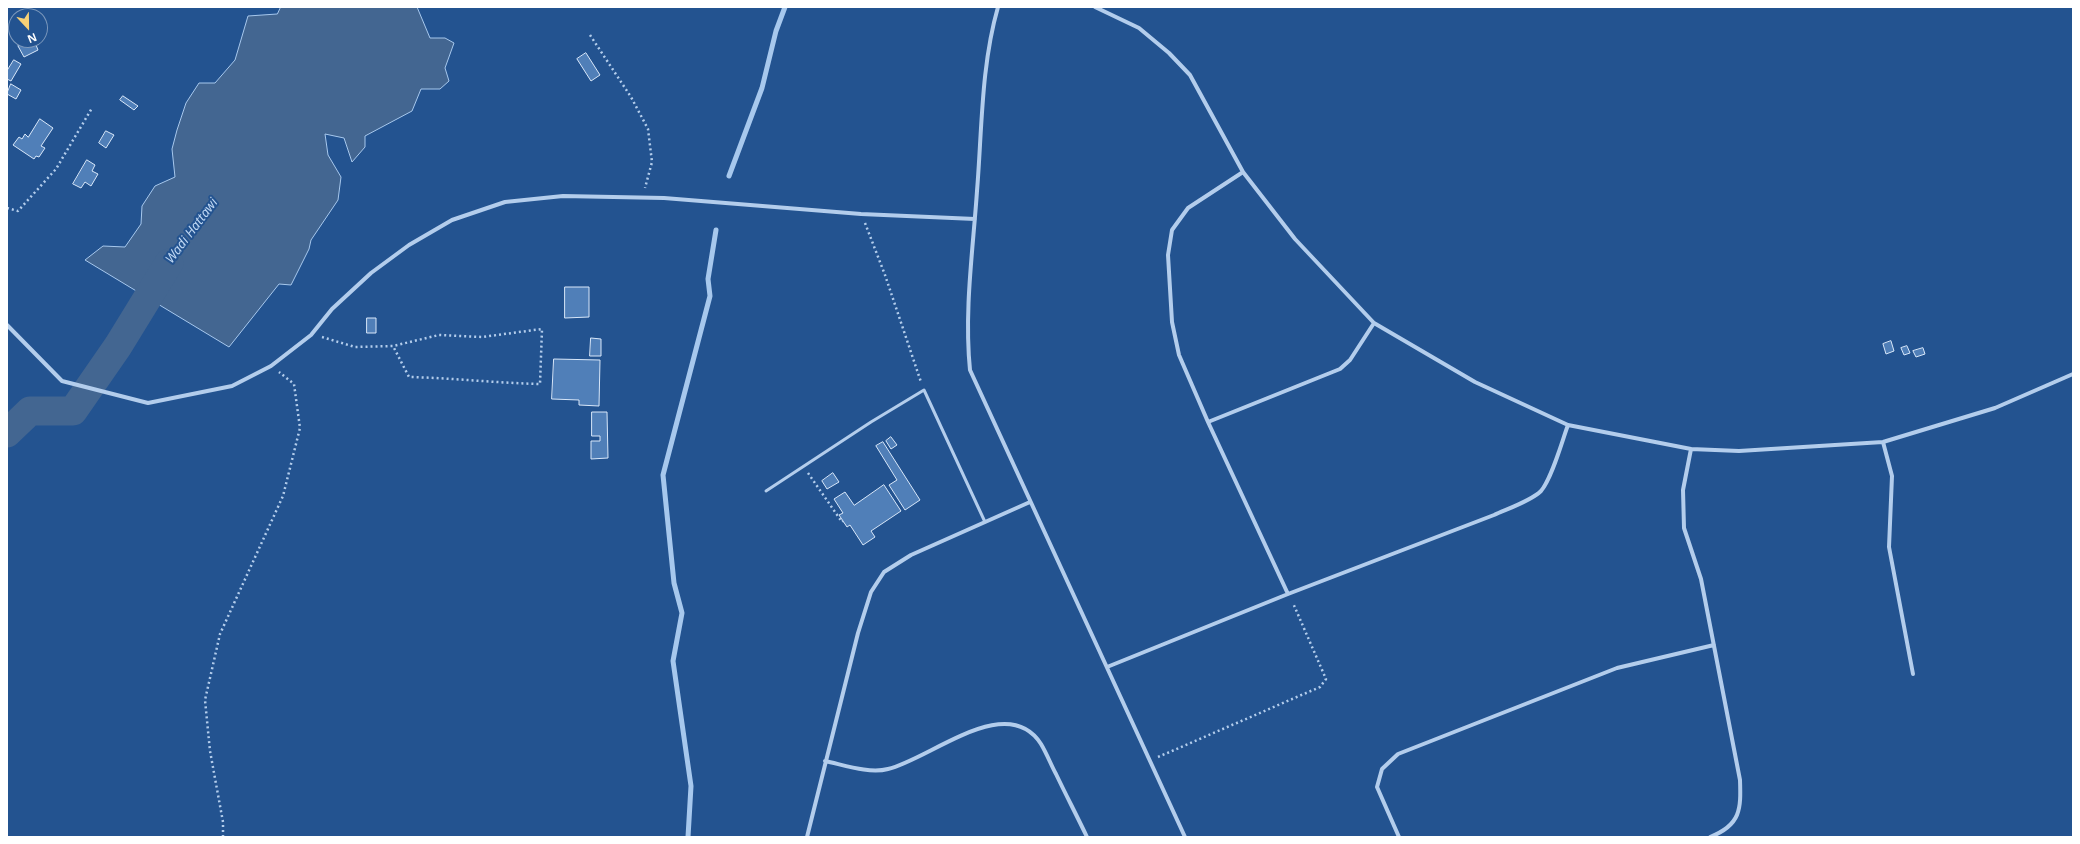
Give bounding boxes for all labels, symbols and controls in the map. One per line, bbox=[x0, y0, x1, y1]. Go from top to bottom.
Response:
north arrow bbox=[8, 8, 48, 48]
text: N bbox=[25, 30, 39, 47]
water label: Wadi Hattawi bbox=[162, 195, 222, 267]

